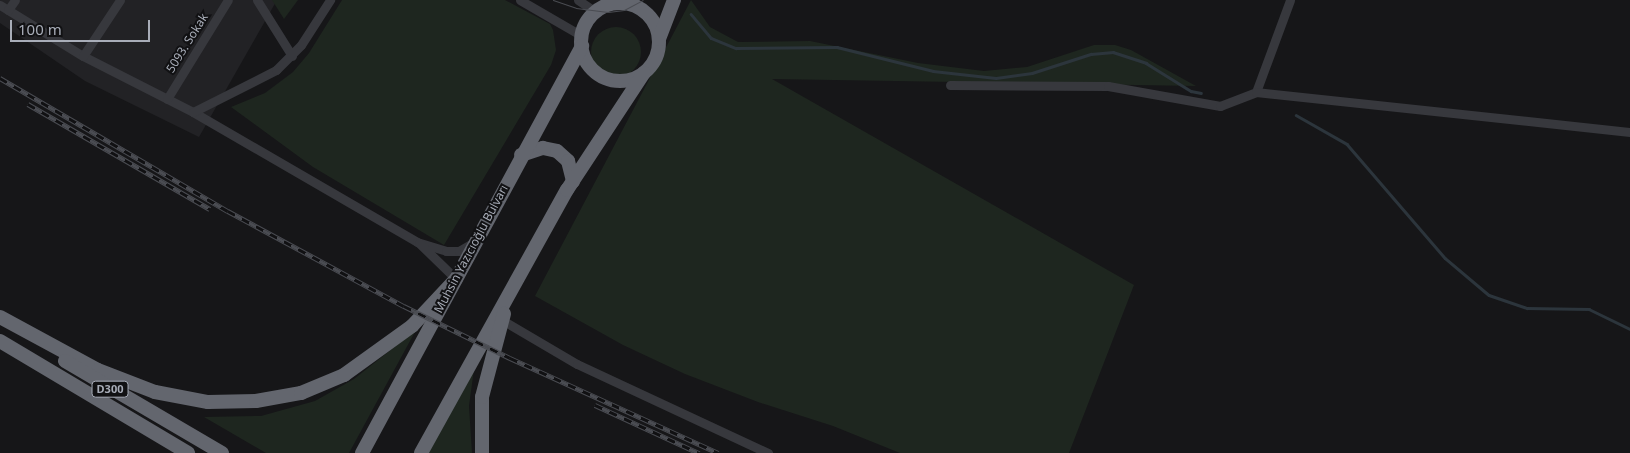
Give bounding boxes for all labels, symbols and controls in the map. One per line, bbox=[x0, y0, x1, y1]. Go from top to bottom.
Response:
scale bar bbox=[12, 10, 152, 42]
street label: 5093. Sokak bbox=[163, 11, 211, 75]
text: 100 m bbox=[18, 19, 62, 39]
street label: Muhsin Yazıcıoğlu Bulvarı bbox=[431, 182, 511, 316]
road number: D300 bbox=[91, 380, 129, 398]

